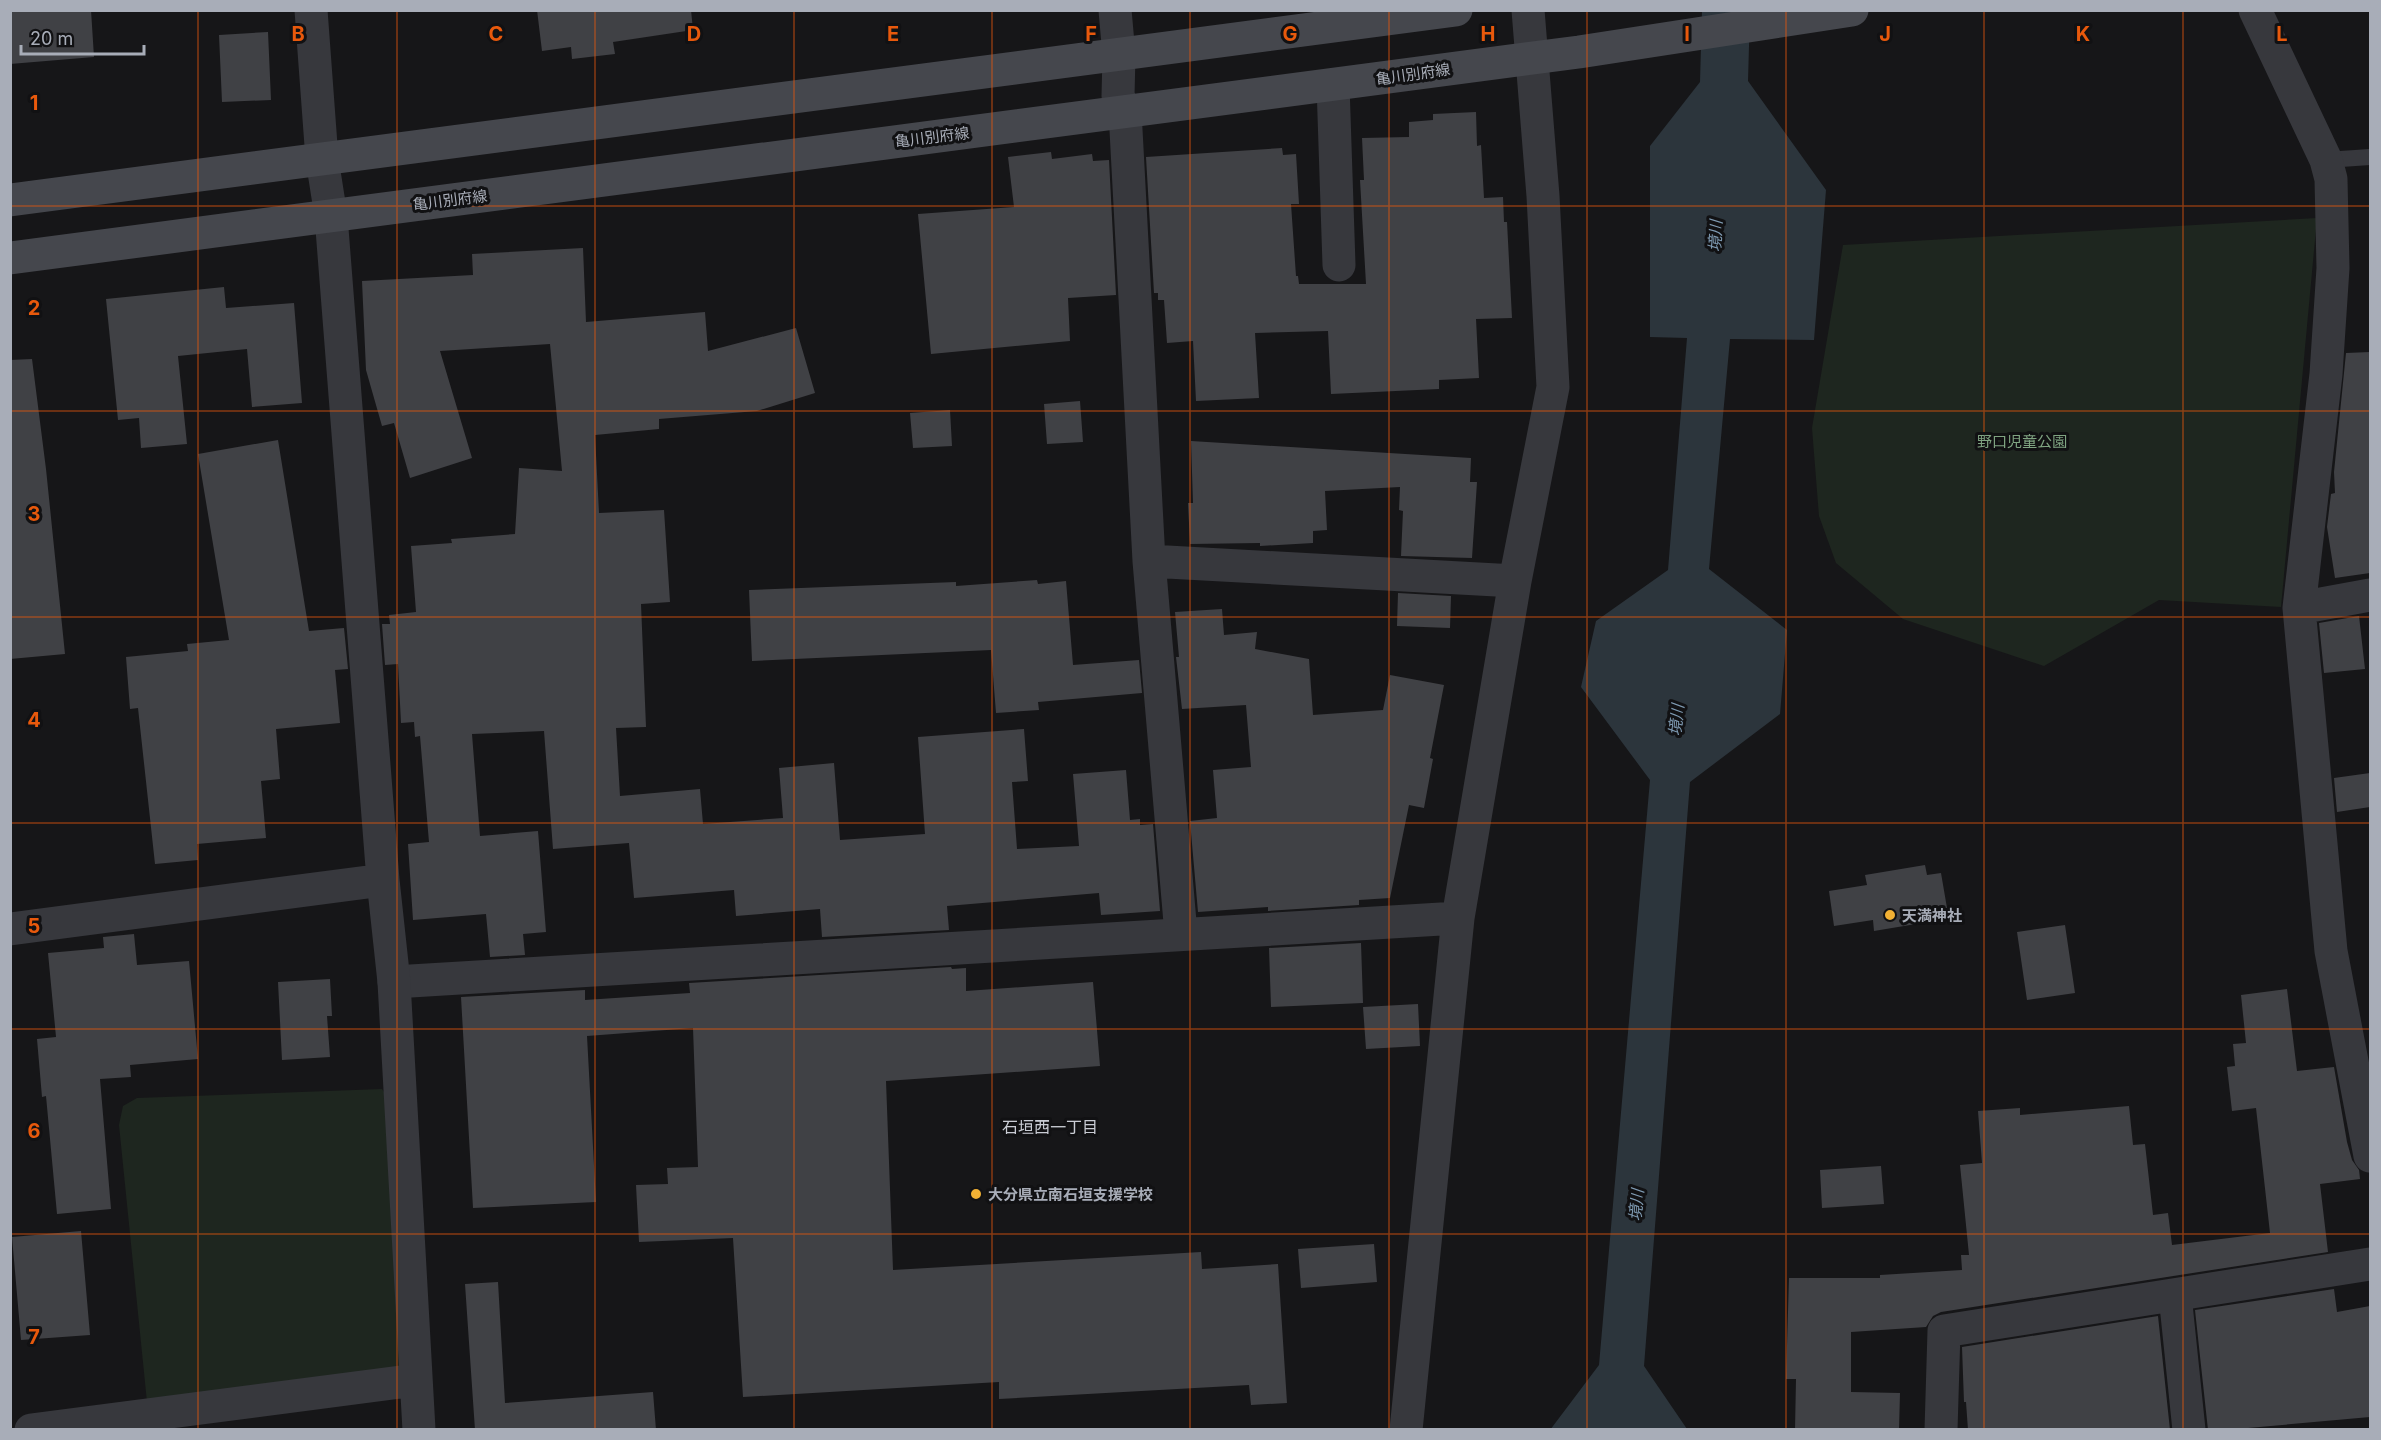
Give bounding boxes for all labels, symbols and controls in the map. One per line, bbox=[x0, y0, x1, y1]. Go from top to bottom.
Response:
scale bar bbox=[21, 18, 144, 56]
text: B bbox=[291, 22, 305, 46]
text: C bbox=[489, 22, 503, 46]
text: D bbox=[687, 22, 701, 46]
text: E bbox=[887, 22, 899, 46]
text: F bbox=[1085, 22, 1097, 46]
text: G bbox=[1282, 22, 1298, 46]
text: H bbox=[1481, 22, 1495, 46]
text: I bbox=[1684, 22, 1690, 46]
text: J bbox=[1879, 22, 1891, 46]
text: K bbox=[2076, 22, 2090, 46]
text: L bbox=[2276, 22, 2288, 46]
text: 20 m bbox=[30, 28, 73, 49]
street label: 亀川別府線 bbox=[1375, 59, 1451, 89]
text: 1 bbox=[30, 91, 38, 115]
street label: 亀川別府線 bbox=[894, 123, 970, 151]
street label: 亀川別府線 bbox=[412, 186, 488, 214]
water label: 境川 bbox=[1704, 218, 1726, 253]
text: 2 bbox=[28, 296, 40, 320]
park label: 野口児童公園 bbox=[1977, 432, 2067, 451]
text: 3 bbox=[28, 502, 40, 526]
water label: 境川 bbox=[1664, 701, 1688, 737]
text: 4 bbox=[27, 708, 41, 732]
place label: 天満神社 bbox=[1902, 906, 1962, 925]
marker: 天満神社 bbox=[1883, 908, 1897, 922]
text: 5 bbox=[28, 914, 40, 938]
district label: 石垣西一丁目 bbox=[1002, 1117, 1098, 1137]
text: 6 bbox=[28, 1119, 41, 1143]
place label: 大分県立南石垣支援学校 bbox=[988, 1185, 1153, 1204]
water label: 境川 bbox=[1625, 1186, 1648, 1222]
marker: 大分県立南石垣支援学校 bbox=[969, 1187, 983, 1201]
text: 7 bbox=[28, 1325, 40, 1349]

